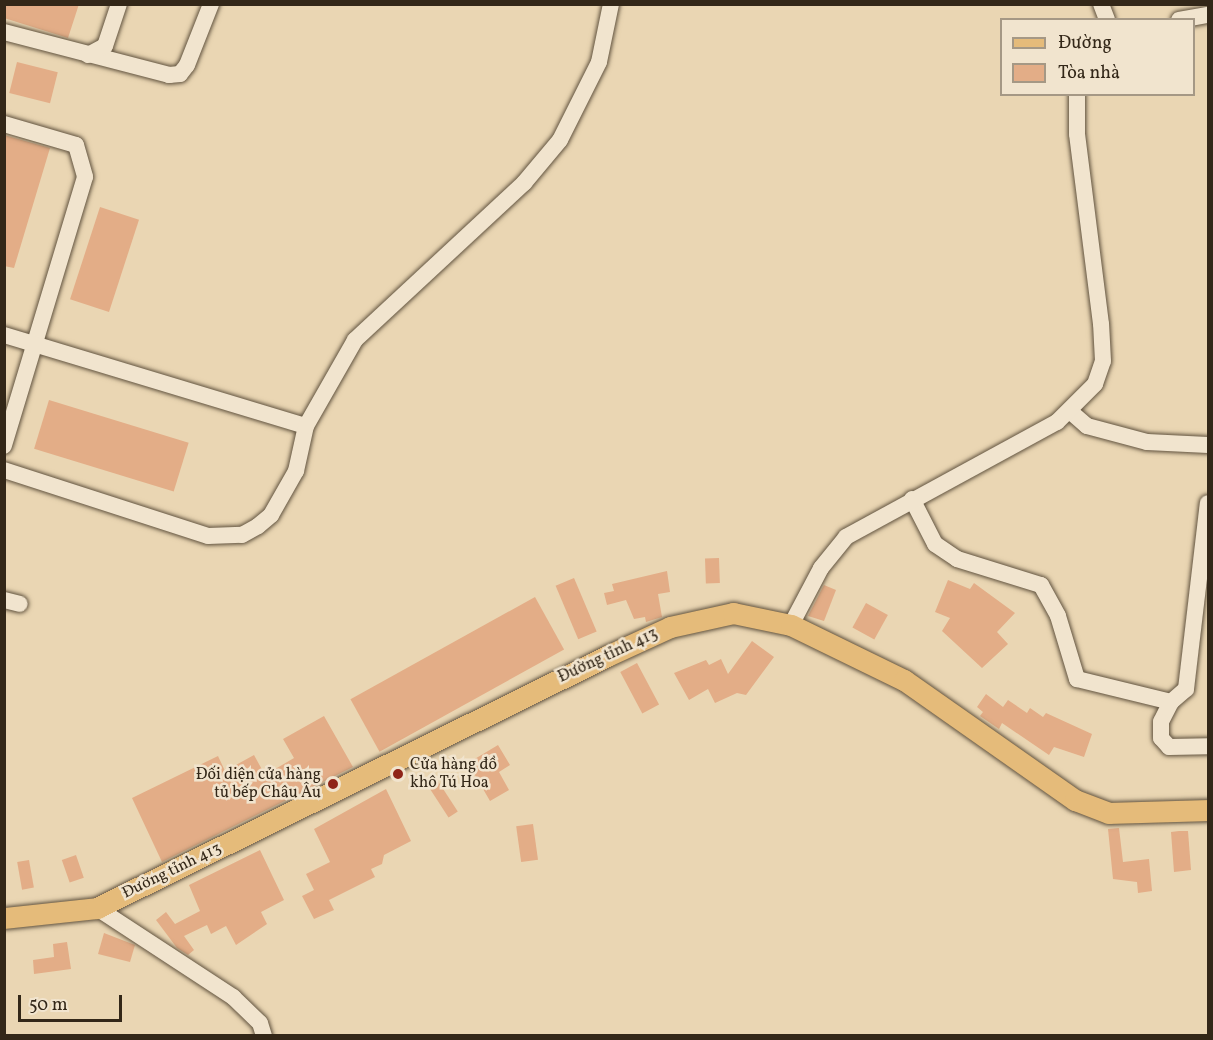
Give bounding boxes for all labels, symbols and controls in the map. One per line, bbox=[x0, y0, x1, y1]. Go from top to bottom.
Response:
legend bbox=[1000, 18, 1195, 96]
text: Đường bbox=[1058, 31, 1112, 56]
text: Tòa nhà bbox=[1058, 61, 1120, 86]
street label: Đường tỉnh 413 bbox=[555, 625, 661, 687]
place label: Cửa hàng đồ khô Tú Hoa bbox=[410, 755, 497, 793]
place label: Đối diện cửa hàng tủ bếp Châu Âu bbox=[196, 765, 321, 803]
marker: Cửa hàng đồ khô Tú Hoa bbox=[391, 767, 405, 781]
marker: Đối diện cửa hàng tủ bếp Châu Âu bbox=[326, 777, 340, 791]
street label: Đường tỉnh 413 bbox=[119, 839, 225, 903]
scale bar bbox=[21, 983, 124, 1021]
text: 50 m bbox=[29, 993, 68, 1018]

